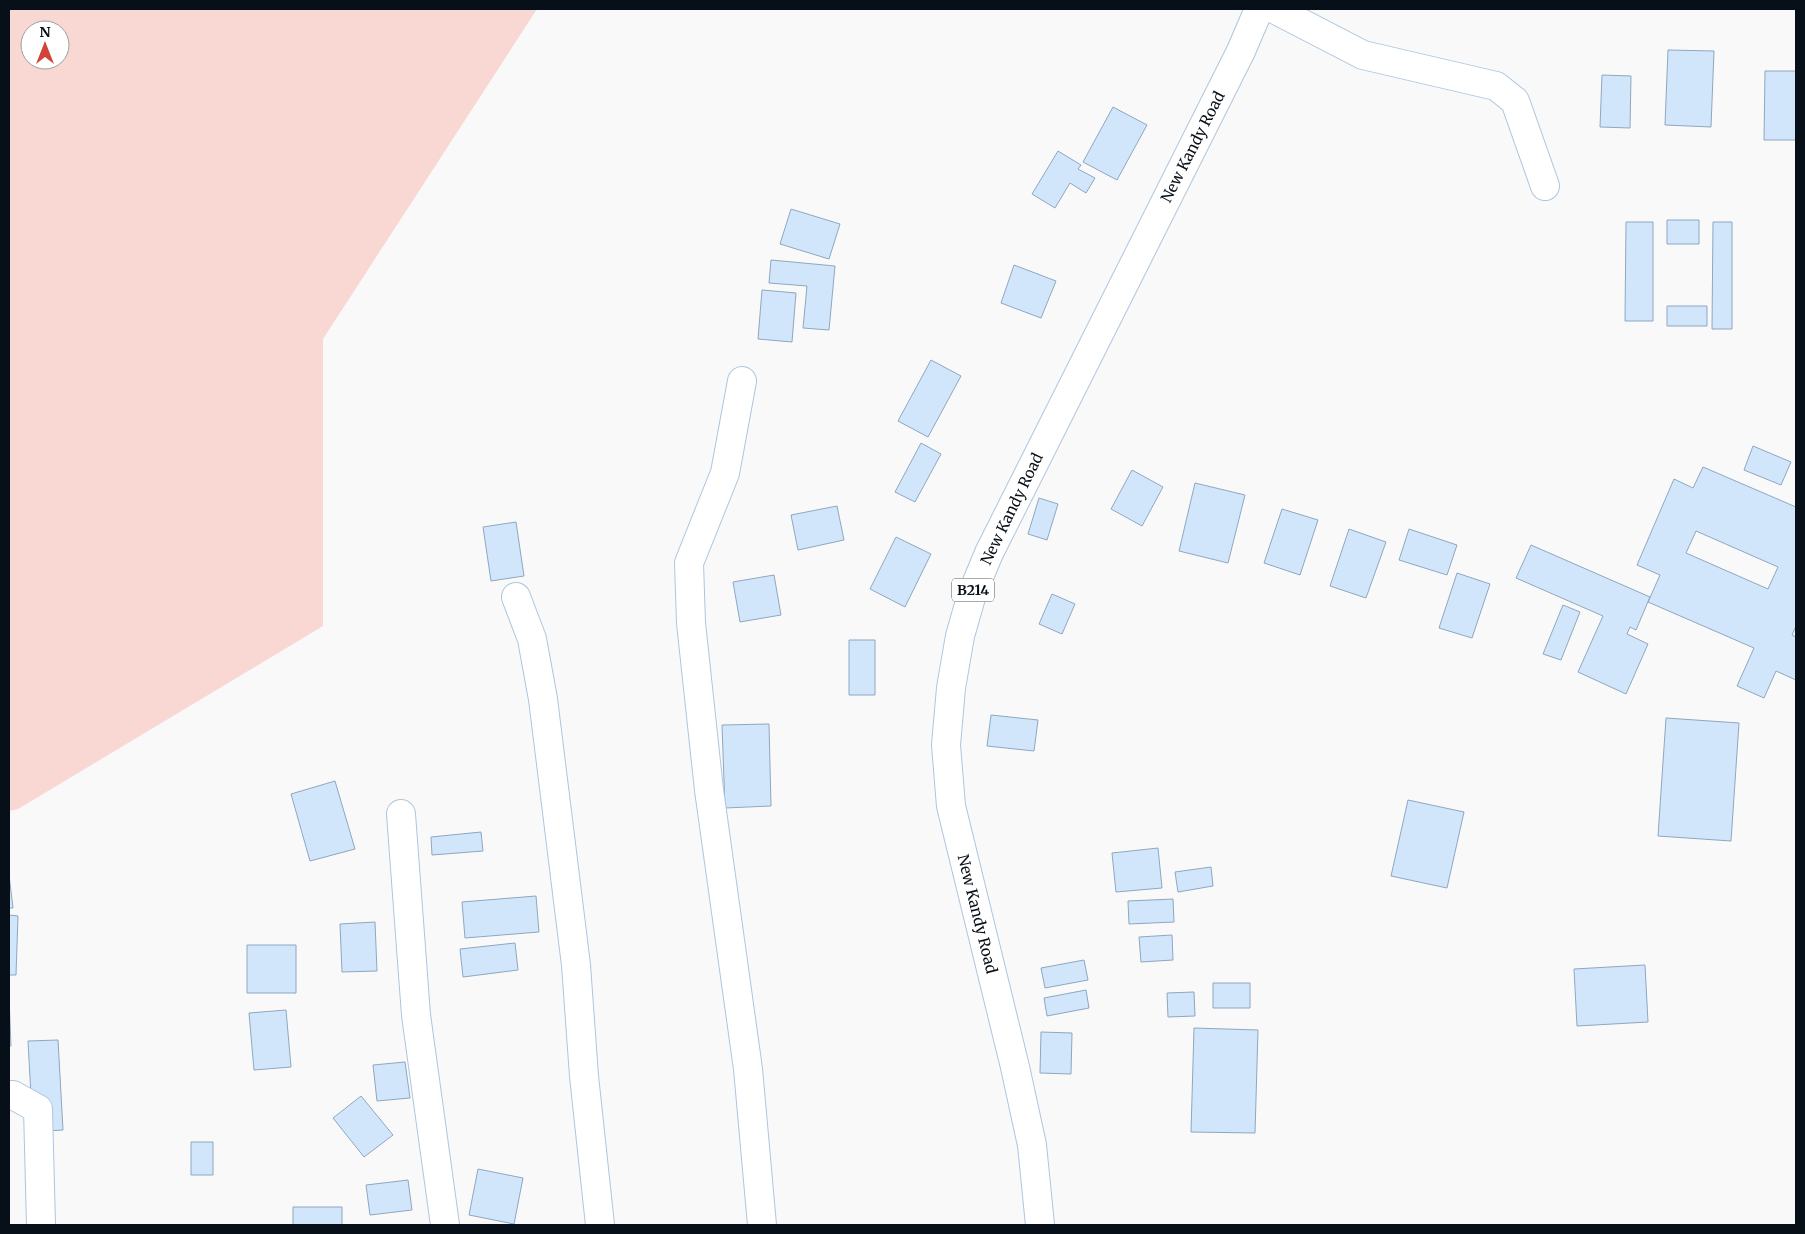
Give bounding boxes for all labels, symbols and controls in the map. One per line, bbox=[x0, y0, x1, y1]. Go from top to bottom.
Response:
north arrow bbox=[20, 20, 70, 70]
text: N bbox=[39, 23, 51, 41]
street label: New Kandy Road bbox=[1156, 88, 1229, 205]
street label: New Kandy Road bbox=[976, 450, 1047, 568]
road number: B214 bbox=[952, 578, 994, 602]
street label: New Kandy Road bbox=[954, 852, 1001, 975]

